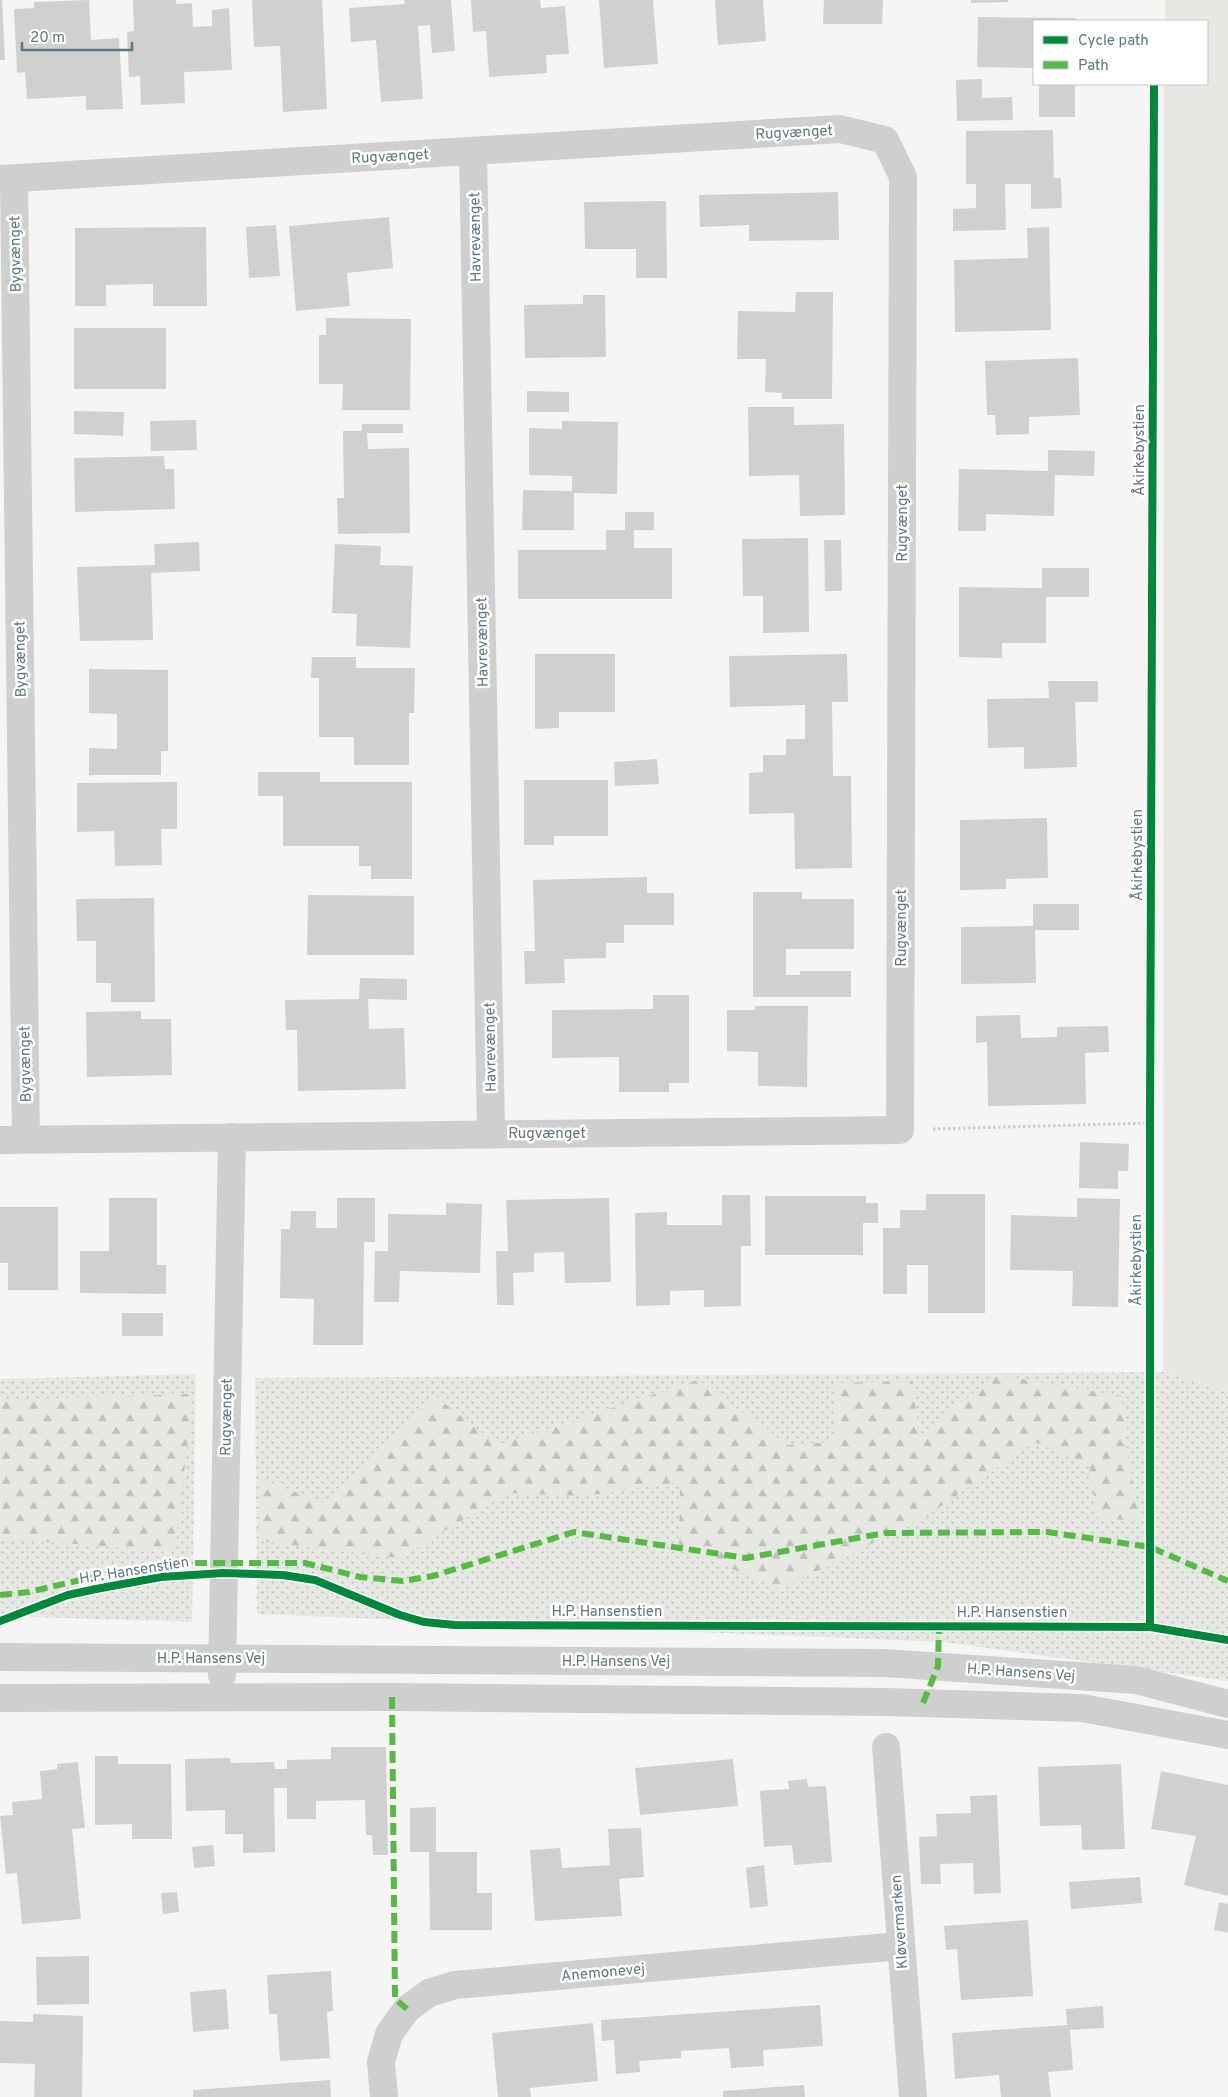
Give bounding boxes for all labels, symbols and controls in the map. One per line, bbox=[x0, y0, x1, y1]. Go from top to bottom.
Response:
scale bar bbox=[22, 20, 132, 52]
legend bbox=[1033, 20, 1208, 85]
text: 20 m bbox=[30, 29, 65, 48]
text: Cycle path bbox=[1078, 32, 1149, 51]
text: Path bbox=[1078, 57, 1109, 76]
street label: Rugvænget bbox=[755, 122, 833, 145]
street label: Rugvænget bbox=[351, 146, 429, 169]
street label: Havrevænget bbox=[466, 192, 487, 282]
street label: Bygvænget bbox=[6, 215, 27, 293]
street label: Åkirkebystien bbox=[1131, 404, 1150, 496]
street label: Rugvænget bbox=[894, 484, 913, 562]
street label: Havrevænget bbox=[473, 597, 494, 687]
street label: Bygvænget bbox=[11, 620, 32, 698]
street label: Åkirkebystien bbox=[1129, 809, 1148, 901]
street label: Rugvænget bbox=[893, 889, 912, 967]
street label: Havrevænget bbox=[481, 1002, 502, 1092]
street label: Bygvænget bbox=[16, 1025, 37, 1103]
street label: Rugvænget bbox=[508, 1125, 586, 1144]
street label: Åkirkebystien bbox=[1128, 1214, 1147, 1306]
street label: Rugvænget bbox=[217, 1378, 238, 1456]
street label: H.P. Hansenstien bbox=[78, 1553, 191, 1590]
street label: H.P. Hansenstien bbox=[551, 1603, 663, 1622]
street label: H.P. Hansenstien bbox=[956, 1604, 1068, 1623]
street label: H.P. Hansens Vej bbox=[157, 1650, 265, 1669]
street label: H.P. Hansens Vej bbox=[562, 1653, 670, 1672]
street label: H.P. Hansens Vej bbox=[966, 1660, 1076, 1687]
street label: Kløvermarken bbox=[888, 1874, 913, 1970]
street label: Anemonevej bbox=[560, 1960, 646, 1987]

